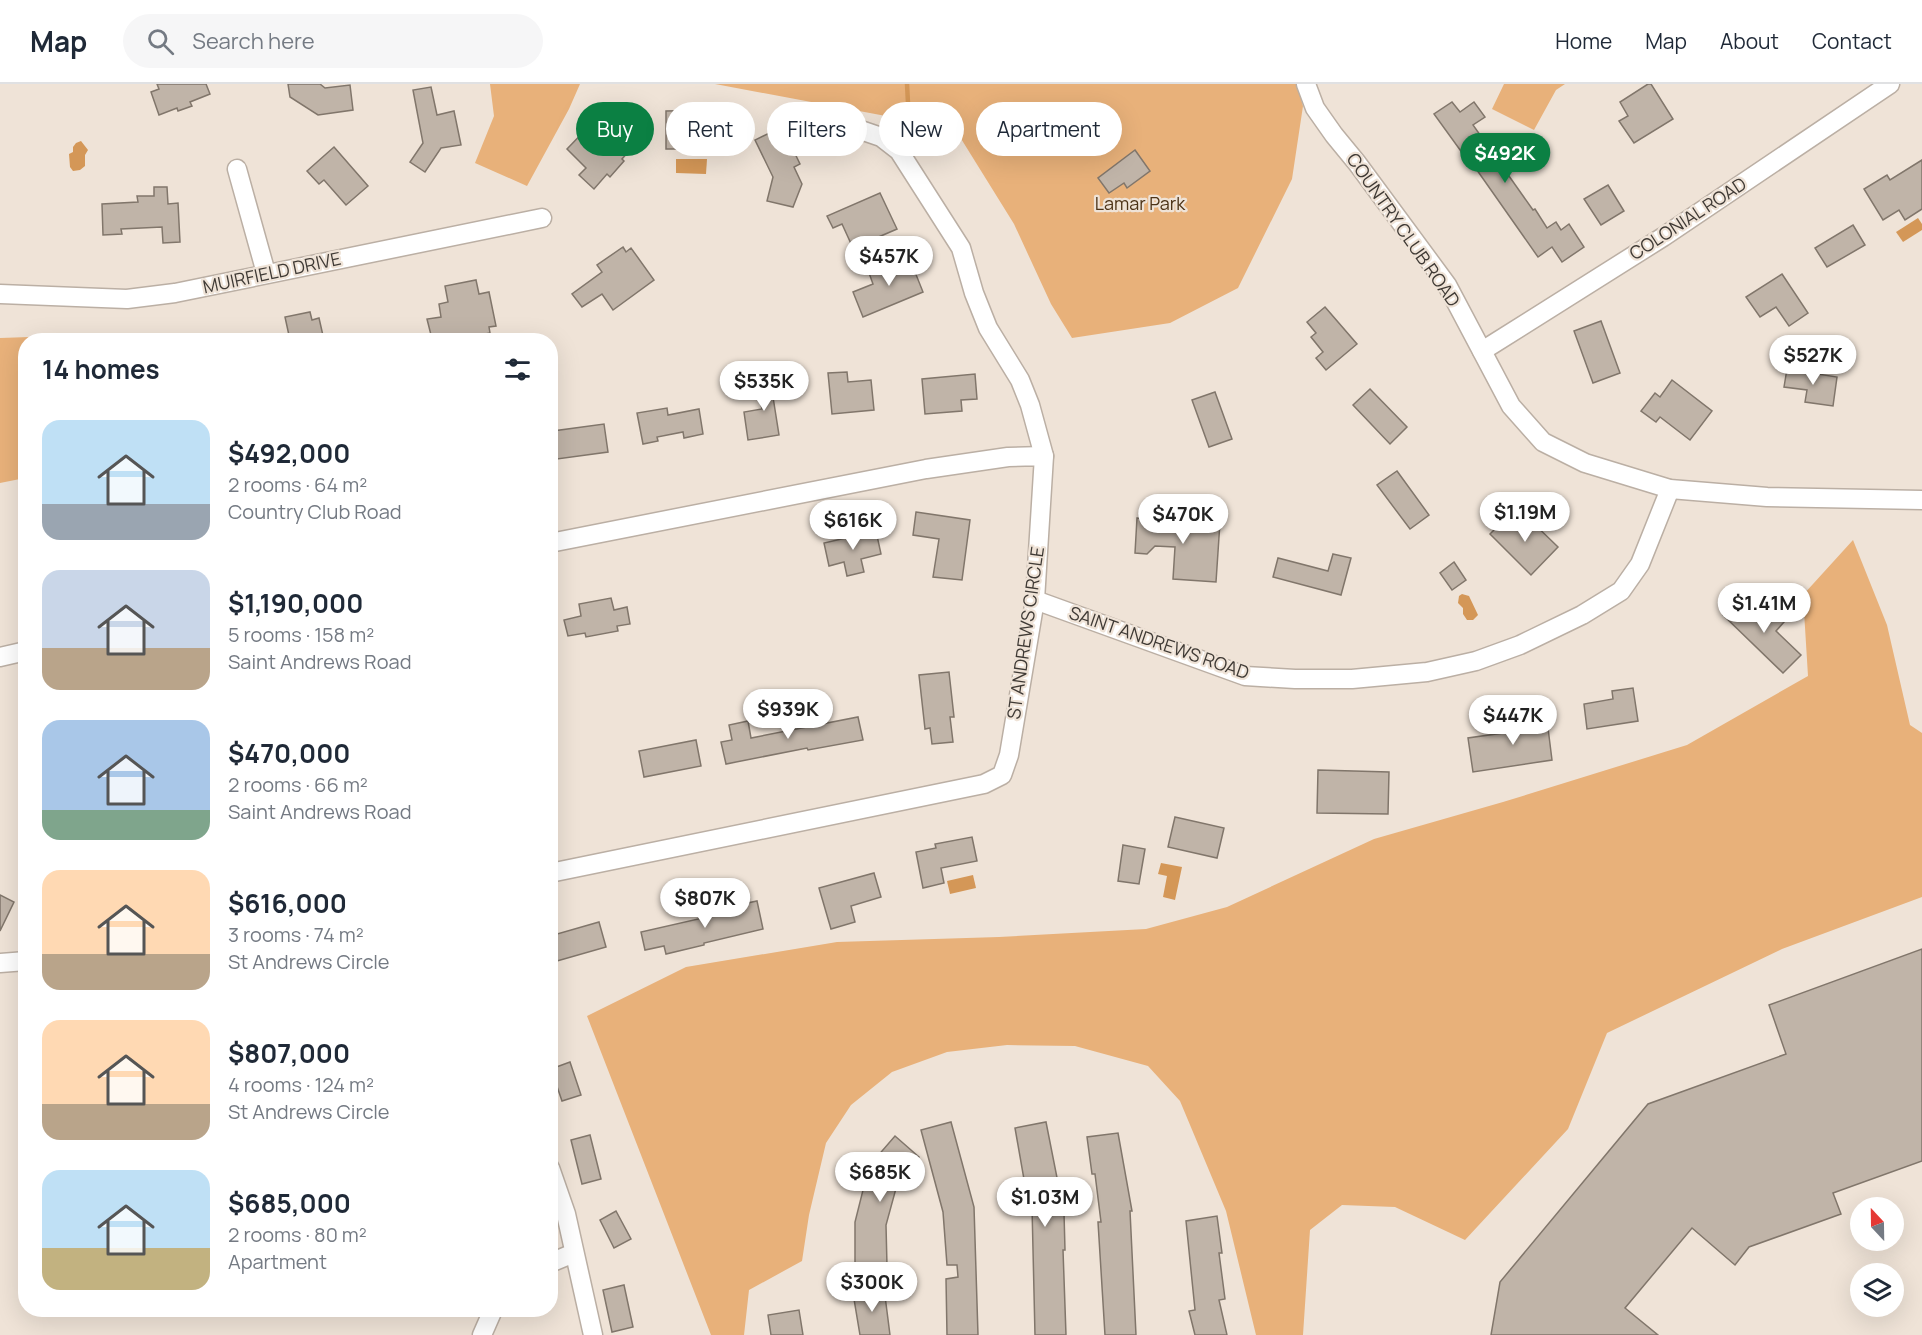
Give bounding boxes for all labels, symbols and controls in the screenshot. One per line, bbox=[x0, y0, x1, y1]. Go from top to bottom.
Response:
search box bbox=[123, 14, 543, 68]
text: Map bbox=[30, 22, 87, 60]
icon: search bbox=[144, 25, 177, 58]
text: Search here bbox=[192, 26, 315, 56]
text: Home bbox=[1555, 27, 1612, 55]
text: Map bbox=[1645, 27, 1687, 55]
text: About bbox=[1720, 27, 1779, 55]
text: Contact bbox=[1812, 27, 1892, 55]
chip: Buy bbox=[576, 102, 654, 156]
chip: Rent bbox=[666, 102, 755, 156]
chip: Filters bbox=[767, 102, 867, 156]
chip: New bbox=[879, 102, 964, 156]
chip: Apartment bbox=[976, 102, 1122, 156]
pin: $492K bbox=[1463, 133, 1547, 184]
text: $492K bbox=[1474, 139, 1536, 166]
street label: COUNTRY CLUB ROAD bbox=[1342, 148, 1466, 311]
street label: COLONIAL ROAD bbox=[1624, 171, 1751, 265]
park label: Lamar Park bbox=[1095, 191, 1186, 215]
pin: $457K bbox=[847, 236, 931, 287]
text: $457K bbox=[859, 242, 919, 269]
street label: MUIRFIELD DRIVE bbox=[201, 246, 343, 298]
pin: $527K bbox=[1771, 335, 1855, 386]
text: $527K bbox=[1783, 341, 1843, 368]
text: 14 homes bbox=[42, 351, 160, 387]
icon: filters bbox=[501, 353, 534, 386]
pin: $535K bbox=[722, 361, 806, 412]
text: $535K bbox=[734, 367, 794, 394]
text: $492,000 bbox=[228, 435, 350, 471]
icon: home bbox=[90, 444, 162, 516]
text: 2 rooms · 64 m² bbox=[228, 471, 367, 498]
pin: $1.19M bbox=[1476, 492, 1574, 543]
pin: $470K bbox=[1141, 494, 1225, 545]
text: Country Club Road bbox=[228, 498, 402, 525]
text: $1.19M bbox=[1494, 498, 1556, 525]
pin: $616K bbox=[811, 500, 895, 551]
text: $470K bbox=[1152, 500, 1214, 527]
text: $616K bbox=[824, 506, 882, 533]
street label: ST ANDREWS CIRCLE bbox=[1001, 545, 1049, 721]
pin: $1.41M bbox=[1715, 583, 1813, 634]
text: $1,190,000 bbox=[228, 585, 363, 621]
text: $1.41M bbox=[1732, 589, 1796, 616]
icon: home bbox=[90, 594, 162, 666]
street label: SAINT ANDREWS ROAD bbox=[1066, 600, 1253, 684]
text: 5 rooms · 158 m² bbox=[228, 621, 374, 648]
text: Saint Andrews Road bbox=[228, 648, 411, 675]
pin: $939K bbox=[746, 689, 830, 740]
text: $939K bbox=[757, 695, 819, 722]
pin: $447K bbox=[1471, 695, 1555, 746]
text: $447K bbox=[1483, 701, 1543, 728]
text: $470,000 bbox=[228, 735, 350, 771]
icon: home bbox=[90, 744, 162, 816]
text: 2 rooms · 66 m² bbox=[228, 771, 368, 798]
text: Saint Andrews Road bbox=[228, 798, 411, 825]
pin: $807K bbox=[663, 878, 747, 929]
text: $807K bbox=[674, 884, 736, 911]
text: $616,000 bbox=[228, 885, 347, 921]
icon: home bbox=[90, 894, 162, 966]
text: 3 rooms · 74 m² bbox=[228, 921, 364, 948]
text: St Andrews Circle bbox=[228, 948, 390, 975]
text: $807,000 bbox=[228, 1035, 350, 1071]
icon: home bbox=[90, 1044, 162, 1116]
text: 4 rooms · 124 m² bbox=[228, 1071, 374, 1098]
text: St Andrews Circle bbox=[228, 1098, 390, 1125]
pin: $685K bbox=[838, 1152, 922, 1203]
text: $685K bbox=[849, 1158, 911, 1185]
pin: $1.03M bbox=[996, 1177, 1094, 1228]
text: $1.03M bbox=[1011, 1183, 1079, 1210]
text: $685,000 bbox=[228, 1185, 351, 1221]
icon: home bbox=[90, 1194, 162, 1266]
north arrow bbox=[1850, 1197, 1904, 1251]
map controls bbox=[1850, 1197, 1904, 1317]
text: 2 rooms · 80 m² bbox=[228, 1221, 367, 1248]
text: Apartment bbox=[228, 1248, 327, 1275]
pin: $300K bbox=[830, 1262, 914, 1313]
button: layers bbox=[1850, 1263, 1904, 1317]
text: $300K bbox=[840, 1268, 904, 1295]

